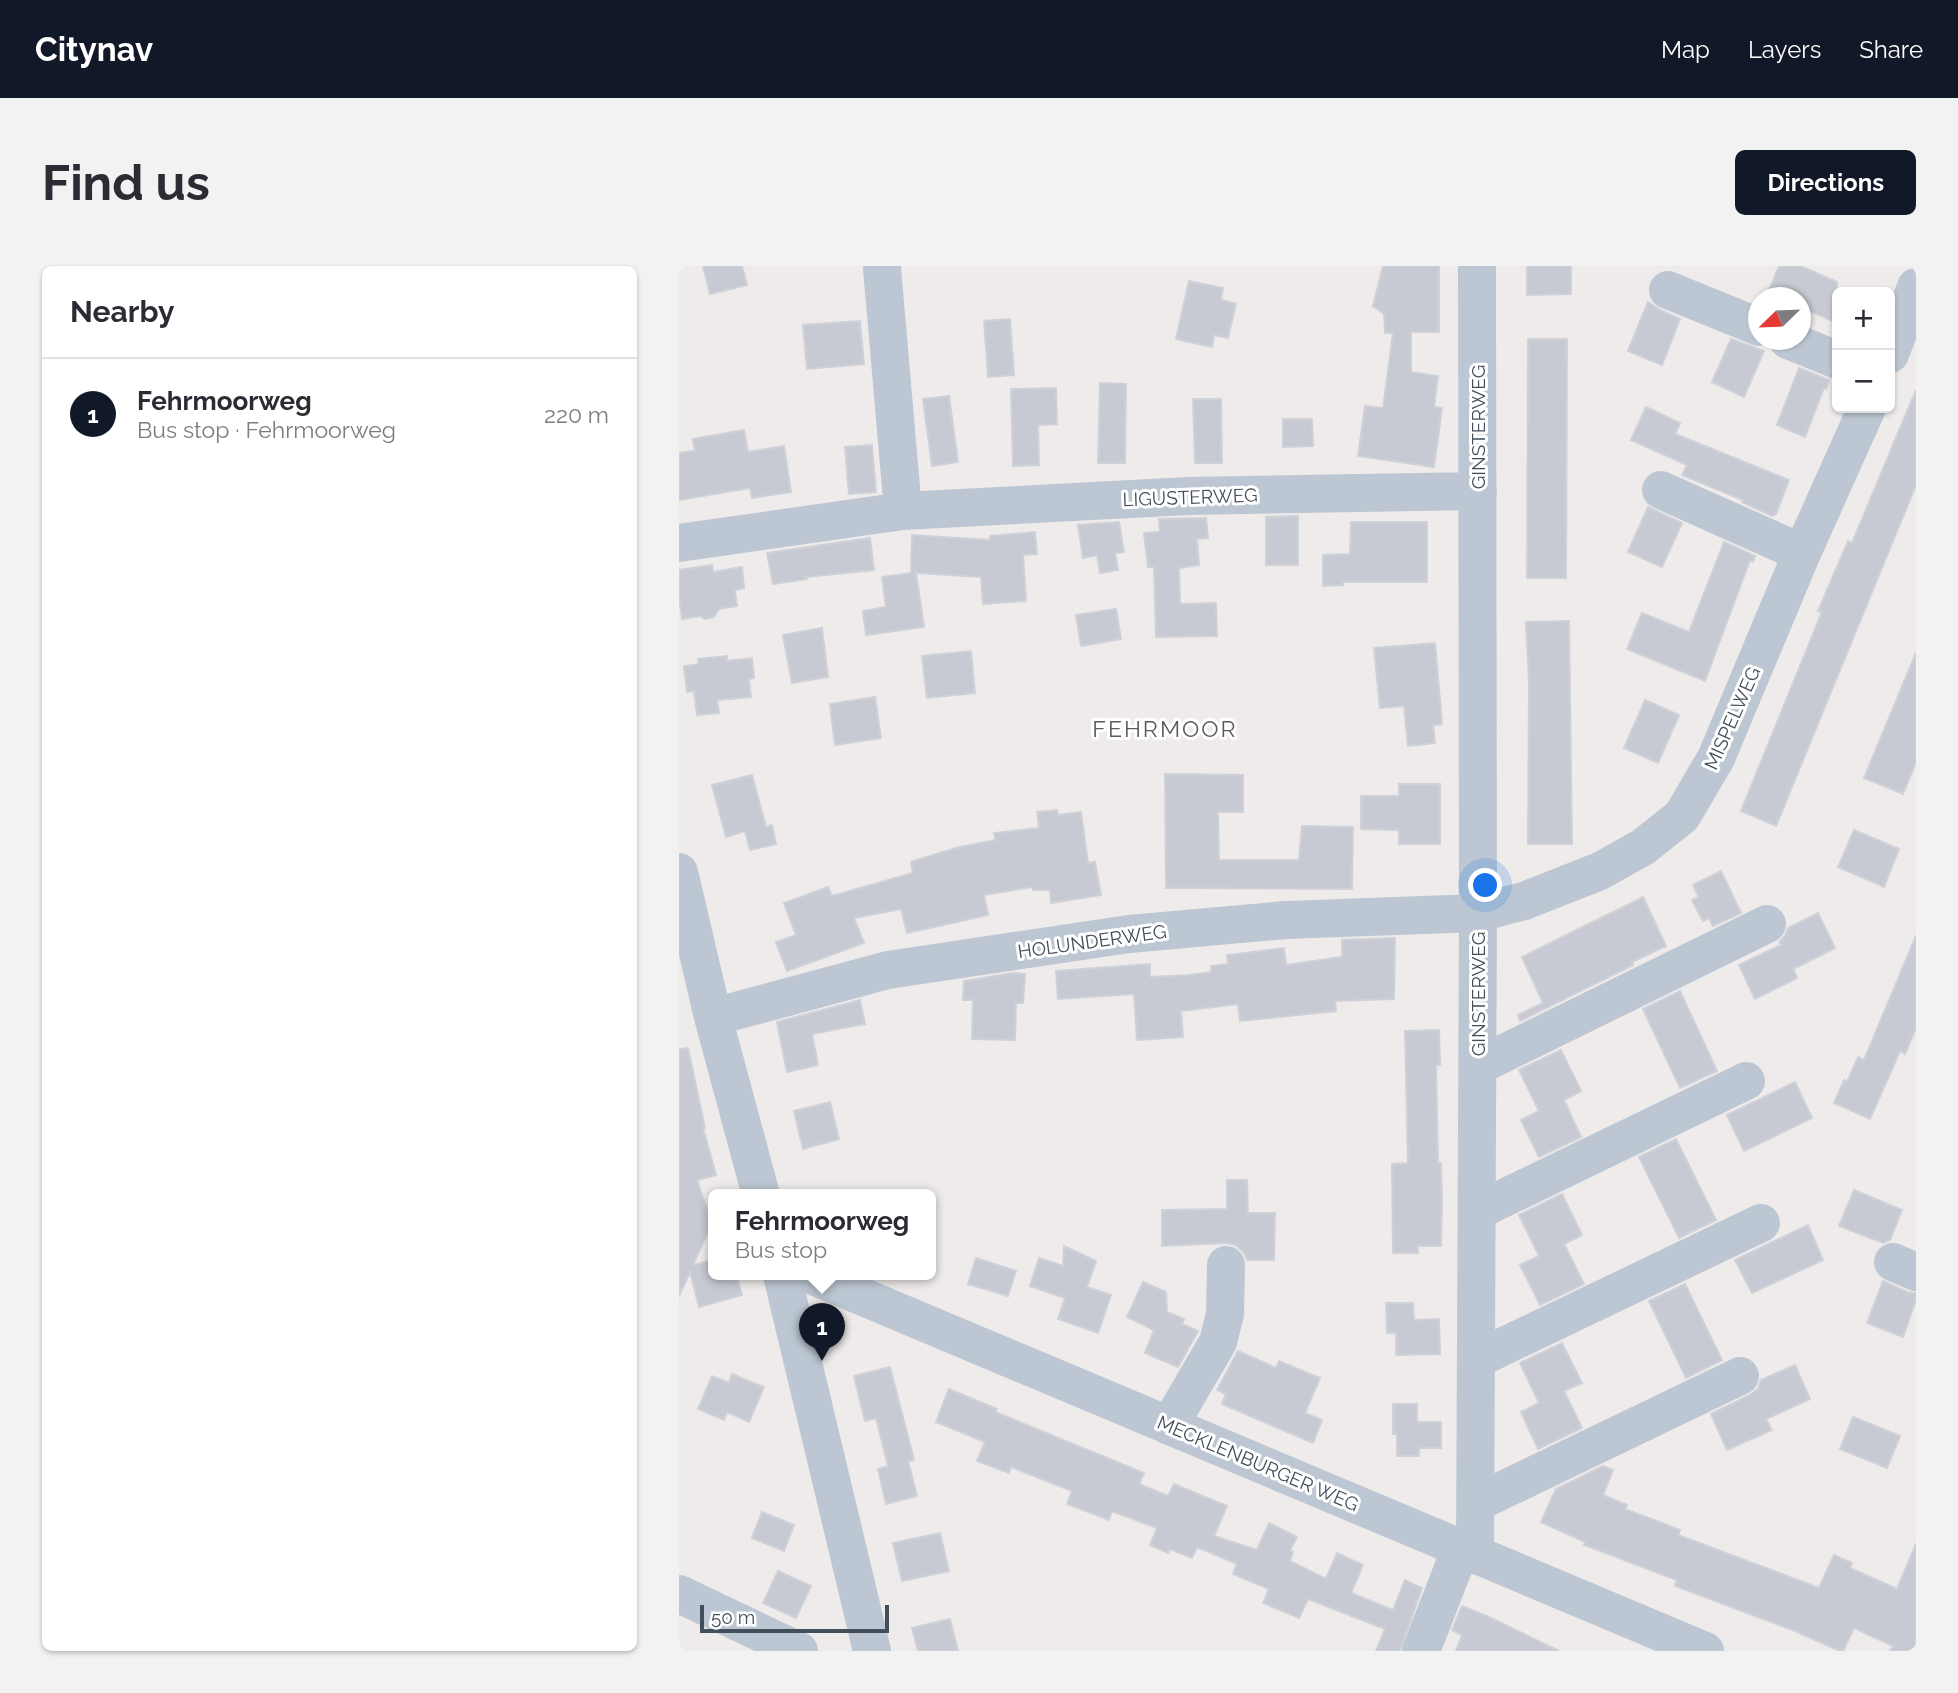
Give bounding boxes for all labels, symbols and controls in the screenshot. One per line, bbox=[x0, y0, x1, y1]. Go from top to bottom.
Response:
text: Citynav bbox=[35, 30, 153, 69]
text: Map bbox=[1661, 35, 1710, 64]
text: Layers bbox=[1748, 35, 1821, 64]
text: Share bbox=[1859, 35, 1923, 64]
button: Directions bbox=[1735, 150, 1916, 215]
text: Find us bbox=[42, 154, 210, 211]
north arrow bbox=[1748, 287, 1811, 350]
map controls bbox=[1832, 287, 1895, 413]
button: + bbox=[1832, 287, 1895, 350]
text: Nearby bbox=[70, 294, 174, 329]
button: − bbox=[1832, 350, 1895, 413]
street label: GINSTERWEG bbox=[1467, 365, 1489, 489]
text: Fehrmoorweg bbox=[137, 386, 312, 416]
text: 1 bbox=[87, 401, 99, 428]
text: 220 m bbox=[544, 401, 609, 428]
text: Bus stop · Fehrmoorweg bbox=[137, 416, 396, 443]
street label: LIGUSTERWEG bbox=[1122, 484, 1258, 510]
street label: MISPELWEG bbox=[1700, 663, 1764, 773]
district label: FEHRMOOR bbox=[1092, 715, 1238, 742]
your location bbox=[1468, 868, 1502, 902]
street label: HOLUNDERWEG bbox=[1016, 920, 1168, 962]
street label: GINSTERWEG bbox=[1467, 932, 1489, 1056]
popup bbox=[708, 1189, 936, 1280]
text: Fehrmoorweg bbox=[735, 1206, 909, 1236]
text: Bus stop bbox=[735, 1236, 827, 1263]
pin: 1 bbox=[799, 1303, 845, 1361]
street label: MECKLENBURGER WEG bbox=[1154, 1411, 1362, 1515]
scale bar bbox=[700, 1602, 889, 1634]
text: 50 m bbox=[711, 1606, 755, 1628]

